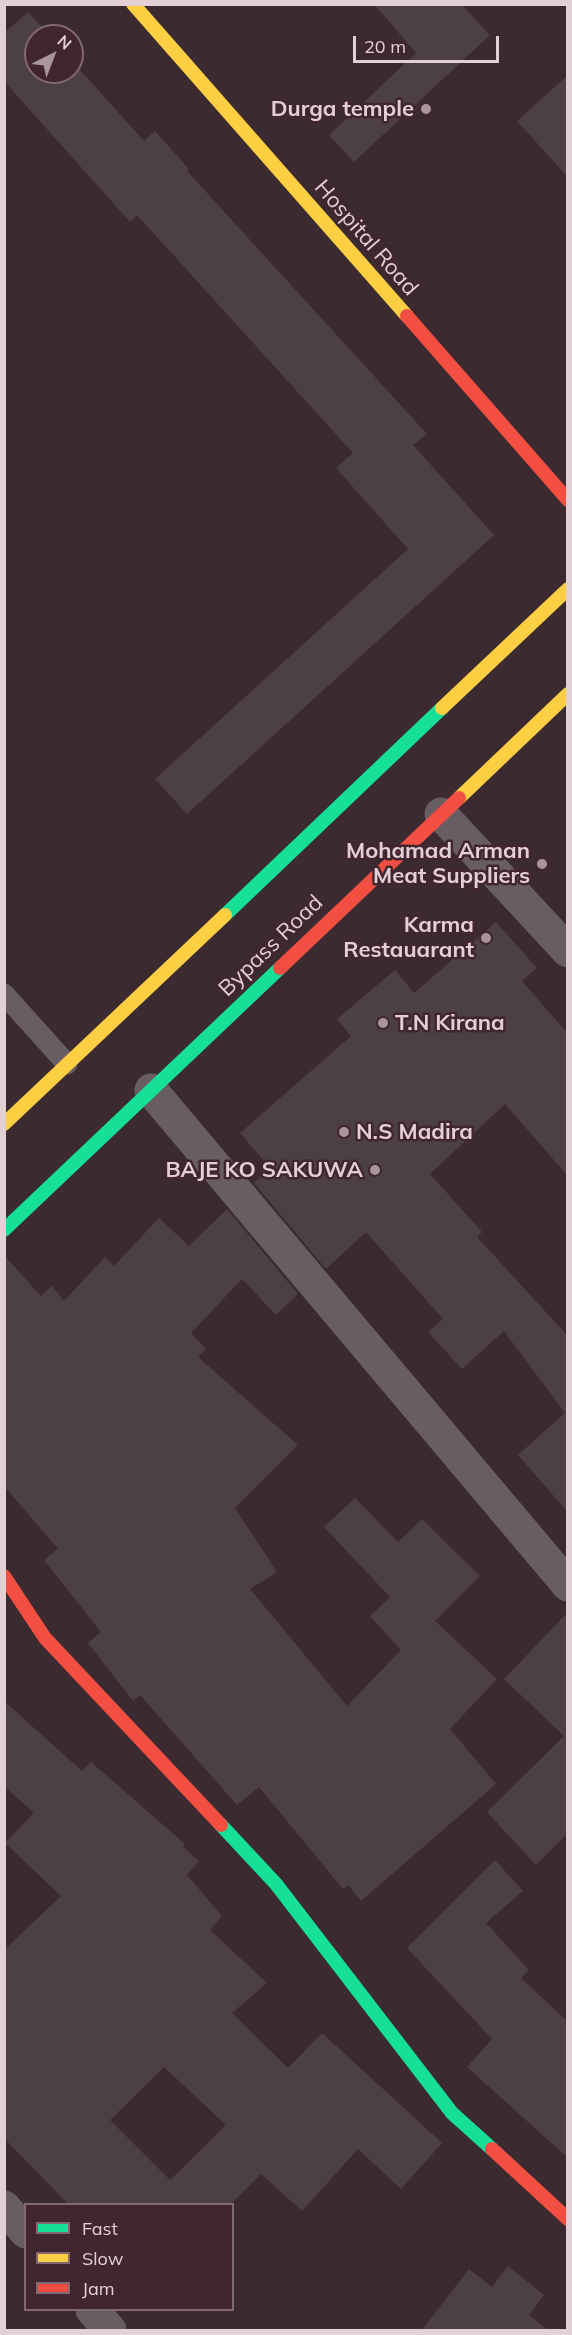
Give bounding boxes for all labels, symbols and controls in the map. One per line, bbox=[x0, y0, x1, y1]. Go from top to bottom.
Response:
north arrow bbox=[24, 24, 84, 84]
scale bar bbox=[356, 24, 502, 62]
text: N bbox=[54, 31, 76, 54]
text: 20 m bbox=[364, 35, 406, 58]
place label: Durga temple bbox=[271, 96, 414, 122]
marker: Durga temple bbox=[419, 102, 433, 116]
street label: Hospital Road bbox=[309, 175, 423, 301]
place label: Mohamad Arman Meat Suppliers bbox=[346, 838, 530, 890]
marker: Mohamad Arman Meat Suppliers bbox=[535, 857, 549, 871]
street label: Bypass Road bbox=[213, 890, 329, 1002]
place label: Karma Restauarant bbox=[343, 912, 474, 963]
marker: Karma Restauarant bbox=[479, 931, 493, 945]
place label: T.N Kirana bbox=[395, 1010, 505, 1036]
marker: T.N Kirana bbox=[376, 1016, 390, 1030]
place label: N.S Madira bbox=[356, 1119, 473, 1145]
marker: N.S Madira bbox=[337, 1125, 351, 1139]
place label: BAJE KO SAKUWA bbox=[165, 1157, 363, 1183]
marker: BAJE KO SAKUWA bbox=[368, 1163, 382, 1177]
legend bbox=[24, 2203, 234, 2311]
text: Fast bbox=[82, 2217, 118, 2240]
text: Slow bbox=[82, 2247, 123, 2270]
text: Jam bbox=[82, 2277, 115, 2300]

